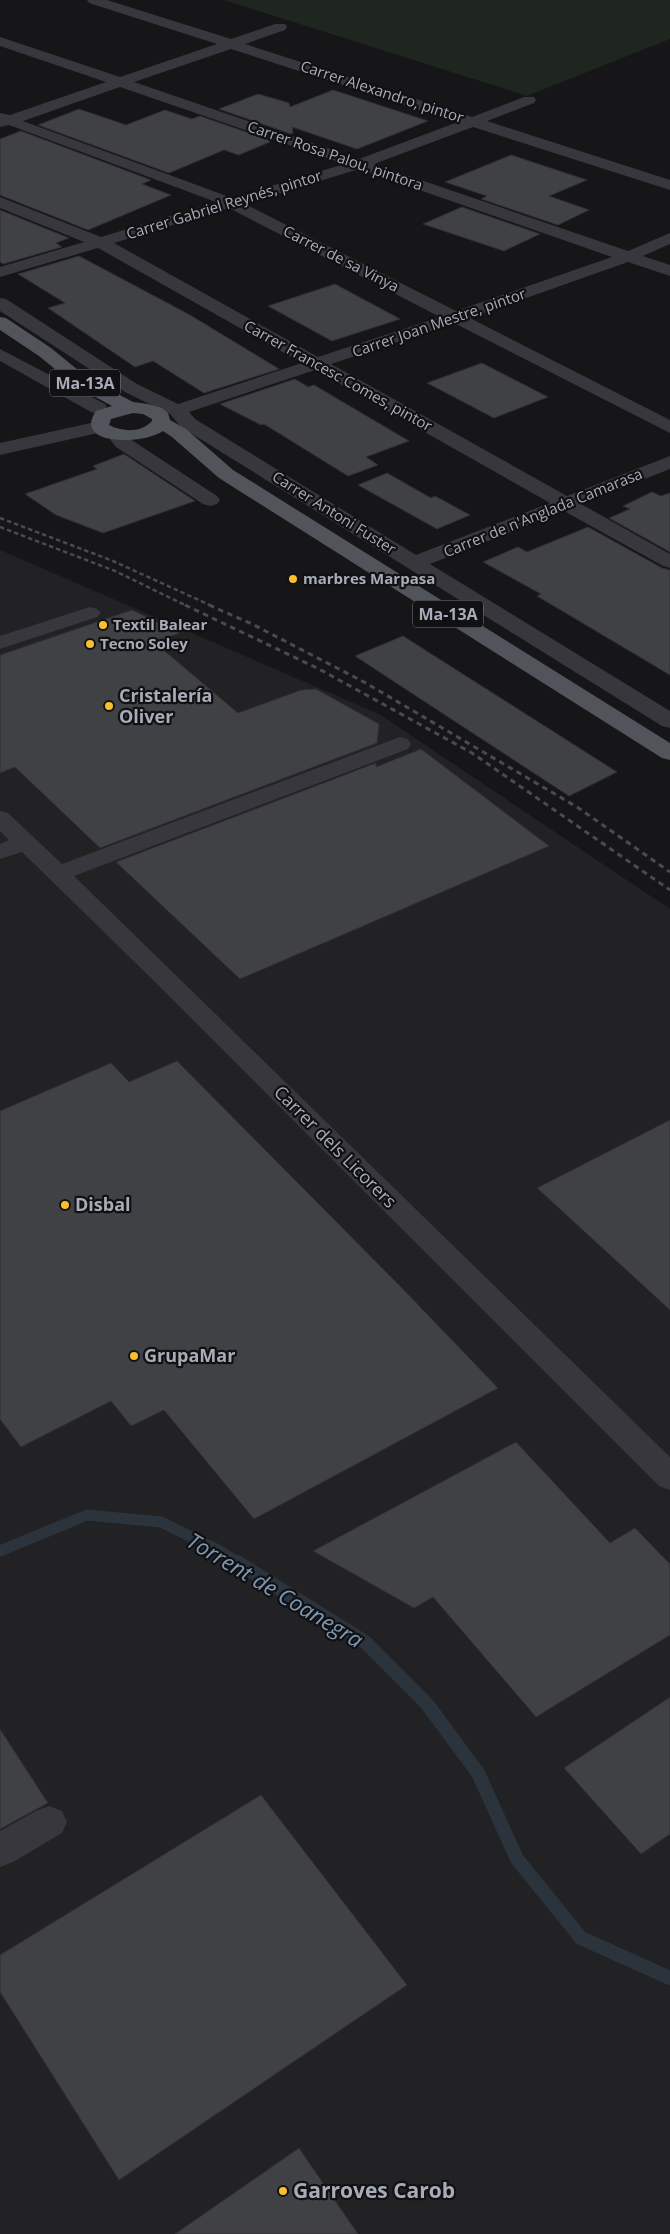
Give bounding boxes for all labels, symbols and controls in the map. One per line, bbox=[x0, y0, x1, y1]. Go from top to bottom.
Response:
street label: Carrer Alexandro, pintor bbox=[298, 55, 466, 127]
street label: Carrer Rosa Palou, pintora bbox=[245, 116, 426, 195]
street label: Carrer Gabriel Reynés, pintor bbox=[124, 165, 324, 243]
street label: Carrer de sa Vinya bbox=[280, 220, 403, 296]
street label: Carrer Joan Mestre, pintor bbox=[349, 283, 528, 361]
street label: Carrer Francesc Comes, pintor bbox=[241, 315, 436, 435]
road number: Ma-13A bbox=[50, 369, 120, 396]
street label: Carrer de n'Anglada Camarasa bbox=[440, 463, 645, 561]
street label: Carrer Antoni Fuster bbox=[269, 466, 400, 558]
place label: marbres Marpasa bbox=[303, 568, 435, 588]
marker: marbres Marpasa bbox=[287, 573, 299, 585]
road number: Ma-13A bbox=[413, 600, 483, 628]
place label: Textil Balear bbox=[113, 614, 207, 634]
marker: Textil Balear bbox=[97, 619, 109, 631]
place label: Tecno Soley bbox=[100, 633, 188, 653]
marker: Tecno Soley bbox=[84, 638, 96, 650]
place label: Cristalería Oliver bbox=[119, 683, 212, 728]
marker: Cristalería Oliver bbox=[103, 700, 115, 712]
street label: Carrer dels Licorers bbox=[269, 1080, 402, 1213]
place label: Disbal bbox=[75, 1192, 131, 1216]
marker: Disbal bbox=[59, 1199, 71, 1211]
place label: GrupaMar bbox=[144, 1343, 235, 1367]
marker: GrupaMar bbox=[128, 1350, 140, 1362]
water label: Torrent de Coanegra bbox=[182, 1525, 369, 1654]
place label: Garroves Carob bbox=[293, 2176, 455, 2204]
marker: Garroves Carob bbox=[277, 2185, 289, 2197]

